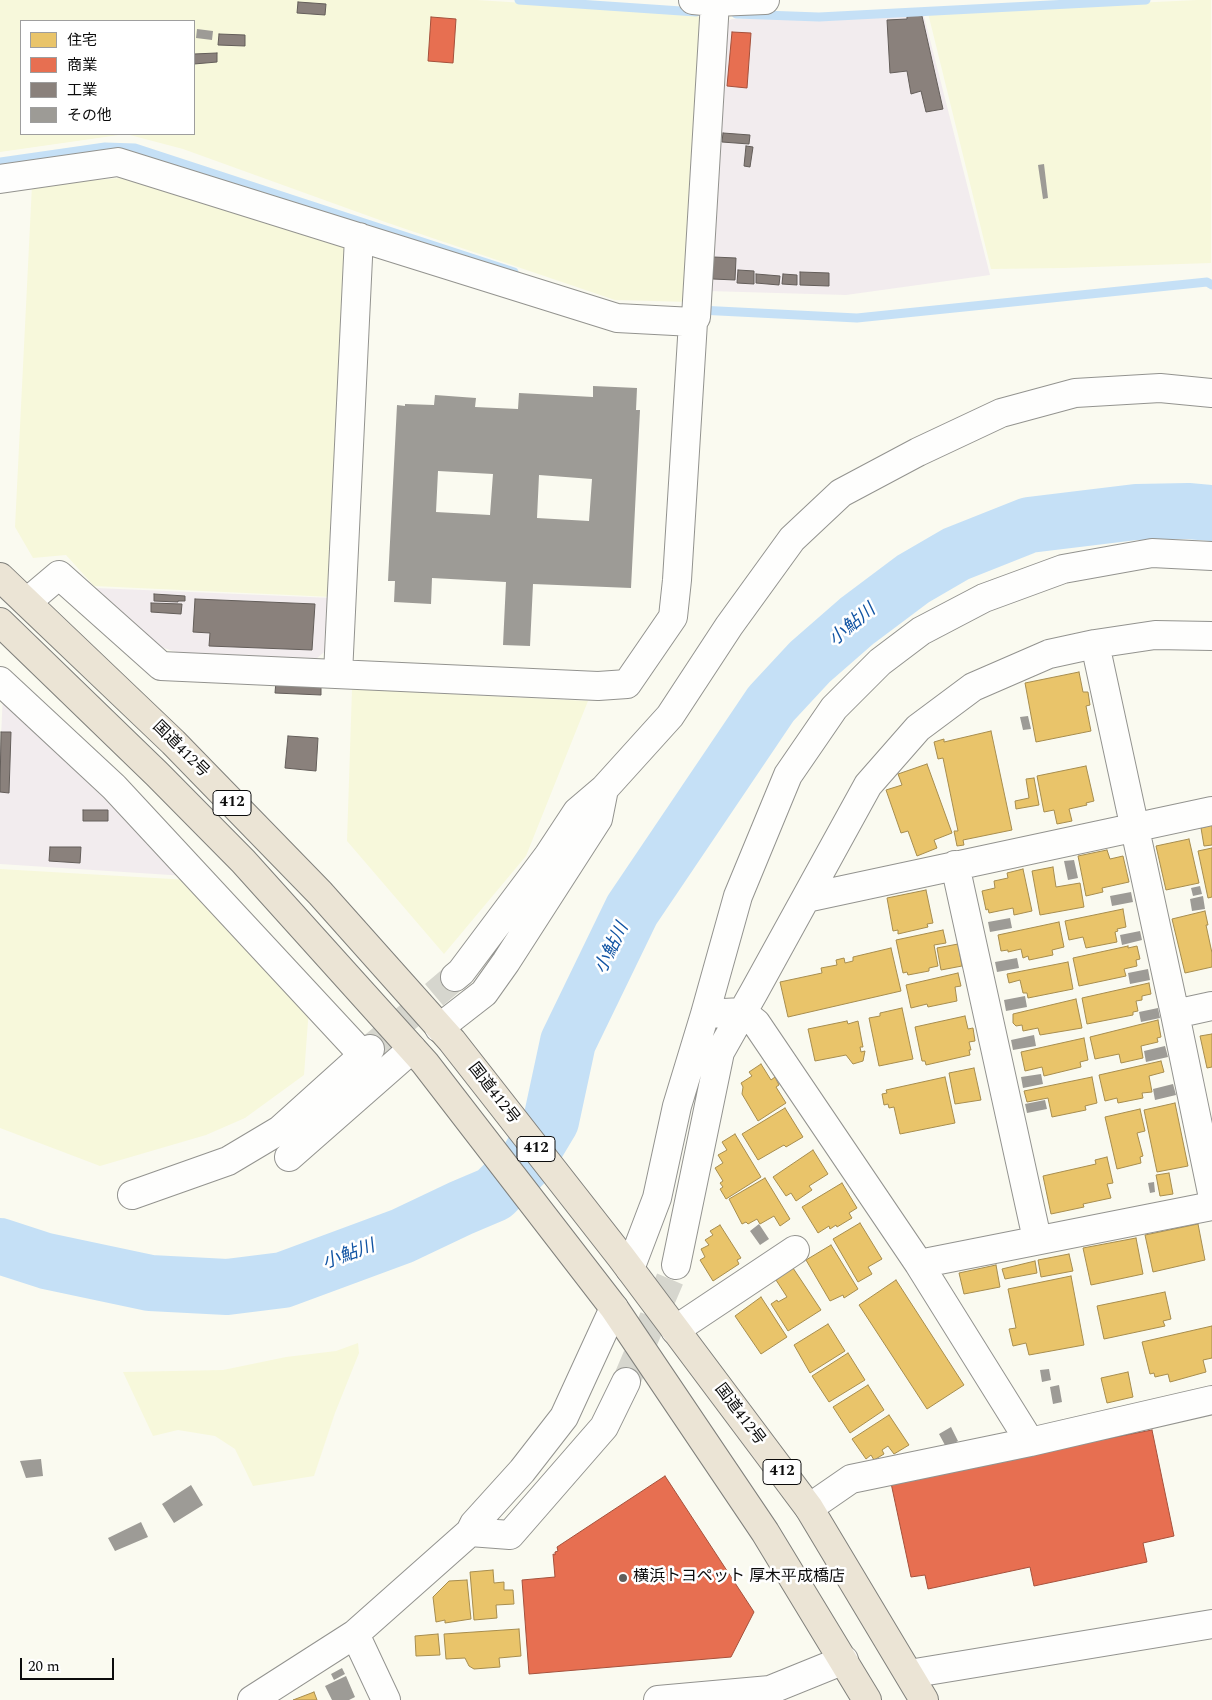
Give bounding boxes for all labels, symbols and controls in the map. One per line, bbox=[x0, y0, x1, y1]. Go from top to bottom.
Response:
legend bbox=[20, 20, 195, 135]
text: 住宅 bbox=[67, 29, 97, 52]
text: 商業 bbox=[67, 54, 97, 77]
text: 工業 bbox=[67, 79, 97, 102]
text: その他 bbox=[67, 104, 112, 127]
water label: 小鮎川 bbox=[825, 600, 881, 652]
street label: 国道412号 bbox=[148, 718, 212, 782]
road number: 412 bbox=[213, 790, 251, 816]
water label: 小鮎川 bbox=[591, 920, 635, 978]
street label: 国道412号 bbox=[463, 1060, 523, 1128]
road number: 412 bbox=[517, 1136, 555, 1162]
water label: 小鮎川 bbox=[320, 1237, 378, 1275]
street label: 国道412号 bbox=[710, 1380, 768, 1450]
road number: 412 bbox=[763, 1460, 801, 1484]
place label: 横浜トヨペット 厚木平成橋店 bbox=[633, 1568, 845, 1588]
marker: 横浜トヨペット 厚木平成橋店 bbox=[617, 1572, 629, 1584]
scale bar bbox=[22, 1648, 116, 1680]
text: 20 m bbox=[28, 1655, 60, 1678]

